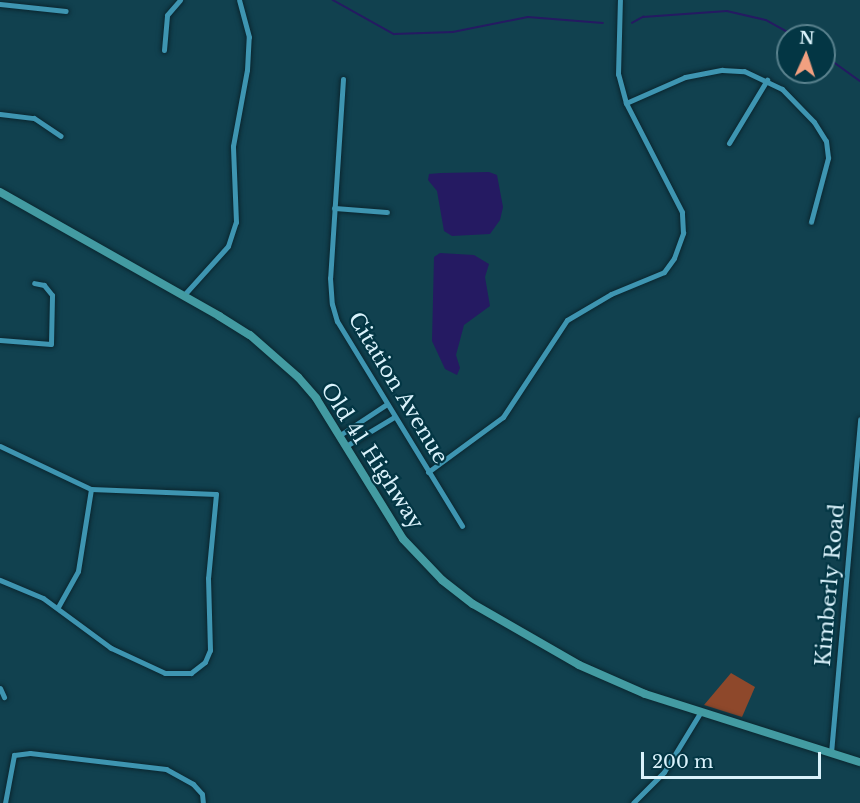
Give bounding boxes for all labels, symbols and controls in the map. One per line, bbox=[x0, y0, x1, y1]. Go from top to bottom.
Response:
north arrow bbox=[776, 24, 836, 84]
text: N bbox=[799, 28, 815, 48]
street label: Citation Avenue bbox=[343, 307, 453, 469]
street label: Old 41 Highway bbox=[315, 378, 429, 534]
street label: Kimberly Road bbox=[810, 502, 850, 668]
scale bar bbox=[644, 740, 824, 778]
text: 200 m bbox=[652, 751, 713, 773]

